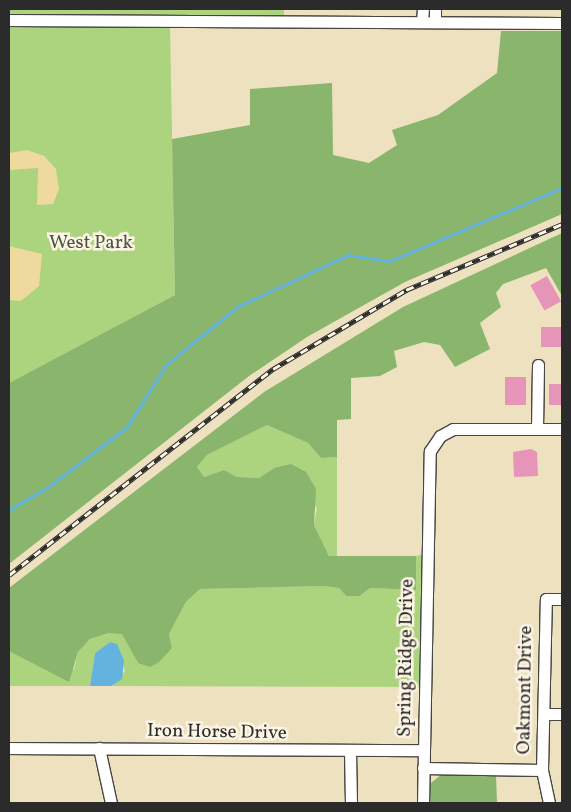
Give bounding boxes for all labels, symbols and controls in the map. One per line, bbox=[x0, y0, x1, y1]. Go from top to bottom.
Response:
park label: West Park bbox=[49, 233, 133, 255]
street label: Spring Ridge Drive bbox=[394, 579, 420, 737]
street label: Oakmont Drive bbox=[513, 625, 539, 755]
street label: Iron Horse Drive bbox=[147, 720, 287, 746]

